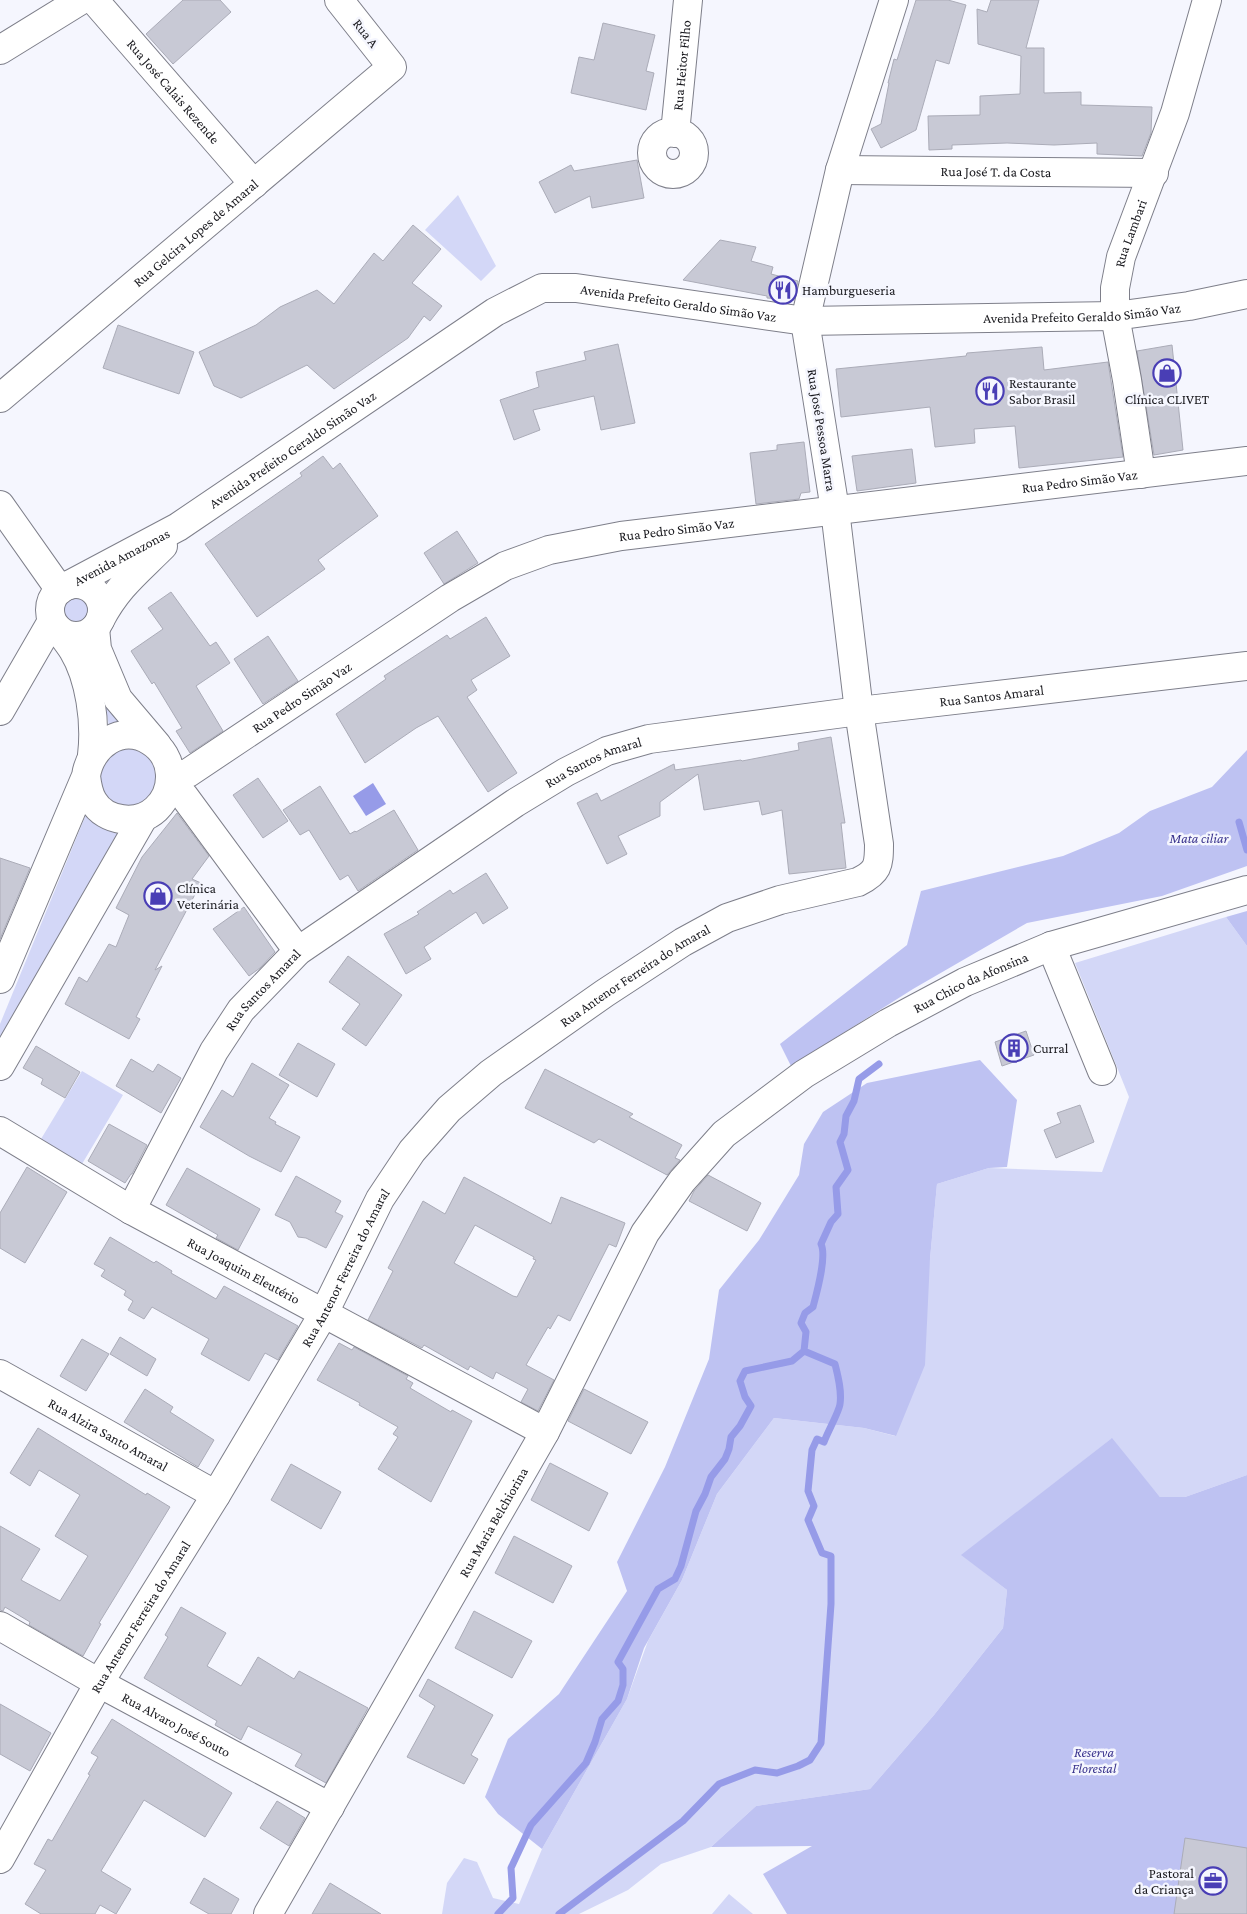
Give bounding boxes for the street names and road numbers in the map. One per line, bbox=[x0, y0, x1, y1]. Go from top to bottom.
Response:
street label: Rua A bbox=[350, 15, 382, 51]
street label: Rua Heitor Filho bbox=[669, 19, 694, 111]
street label: Rua José Calais Rezende bbox=[124, 36, 223, 147]
street label: Rua José T. da Costa bbox=[941, 163, 1052, 180]
street label: Rua Gelcira Lopes de Amaral bbox=[130, 175, 262, 290]
street label: Rua Lambari bbox=[1111, 197, 1150, 269]
street label: Avenida Prefeito Geraldo Simão Vaz bbox=[579, 281, 778, 325]
street label: Avenida Prefeito Geraldo Simão Vaz bbox=[983, 299, 1182, 326]
street label: Rua José Pessoa Marra bbox=[804, 368, 840, 493]
street label: Avenida Prefeito Geraldo Simão Vaz bbox=[206, 387, 379, 512]
street label: Rua Pedro Simão Vaz bbox=[1021, 466, 1138, 496]
street label: Rua Pedro Simão Vaz bbox=[618, 515, 735, 544]
street label: Avenida Amazonas bbox=[71, 525, 172, 589]
street label: Rua Pedro Simão Vaz bbox=[249, 658, 354, 736]
street label: Rua Santos Amaral bbox=[939, 682, 1045, 710]
street label: Rua Santos Amaral bbox=[542, 733, 644, 791]
street label: Rua Antenor Ferreira do Amaral bbox=[557, 921, 713, 1030]
street label: Rua Santos Amaral bbox=[222, 945, 304, 1034]
street label: Rua Chico da Afonsina bbox=[910, 948, 1031, 1016]
street label: Rua Antenor Ferreira do Amaral bbox=[298, 1185, 393, 1350]
street label: Rua Joaquim Eleutério bbox=[185, 1234, 303, 1307]
street label: Rua Alzira Santo Amaral bbox=[46, 1395, 171, 1475]
street label: Rua Maria Belchiorina bbox=[455, 1464, 531, 1580]
street label: Rua Antenor Ferreira do Amaral bbox=[87, 1537, 194, 1696]
street label: Rua Alvaro José Souto bbox=[119, 1689, 233, 1760]

